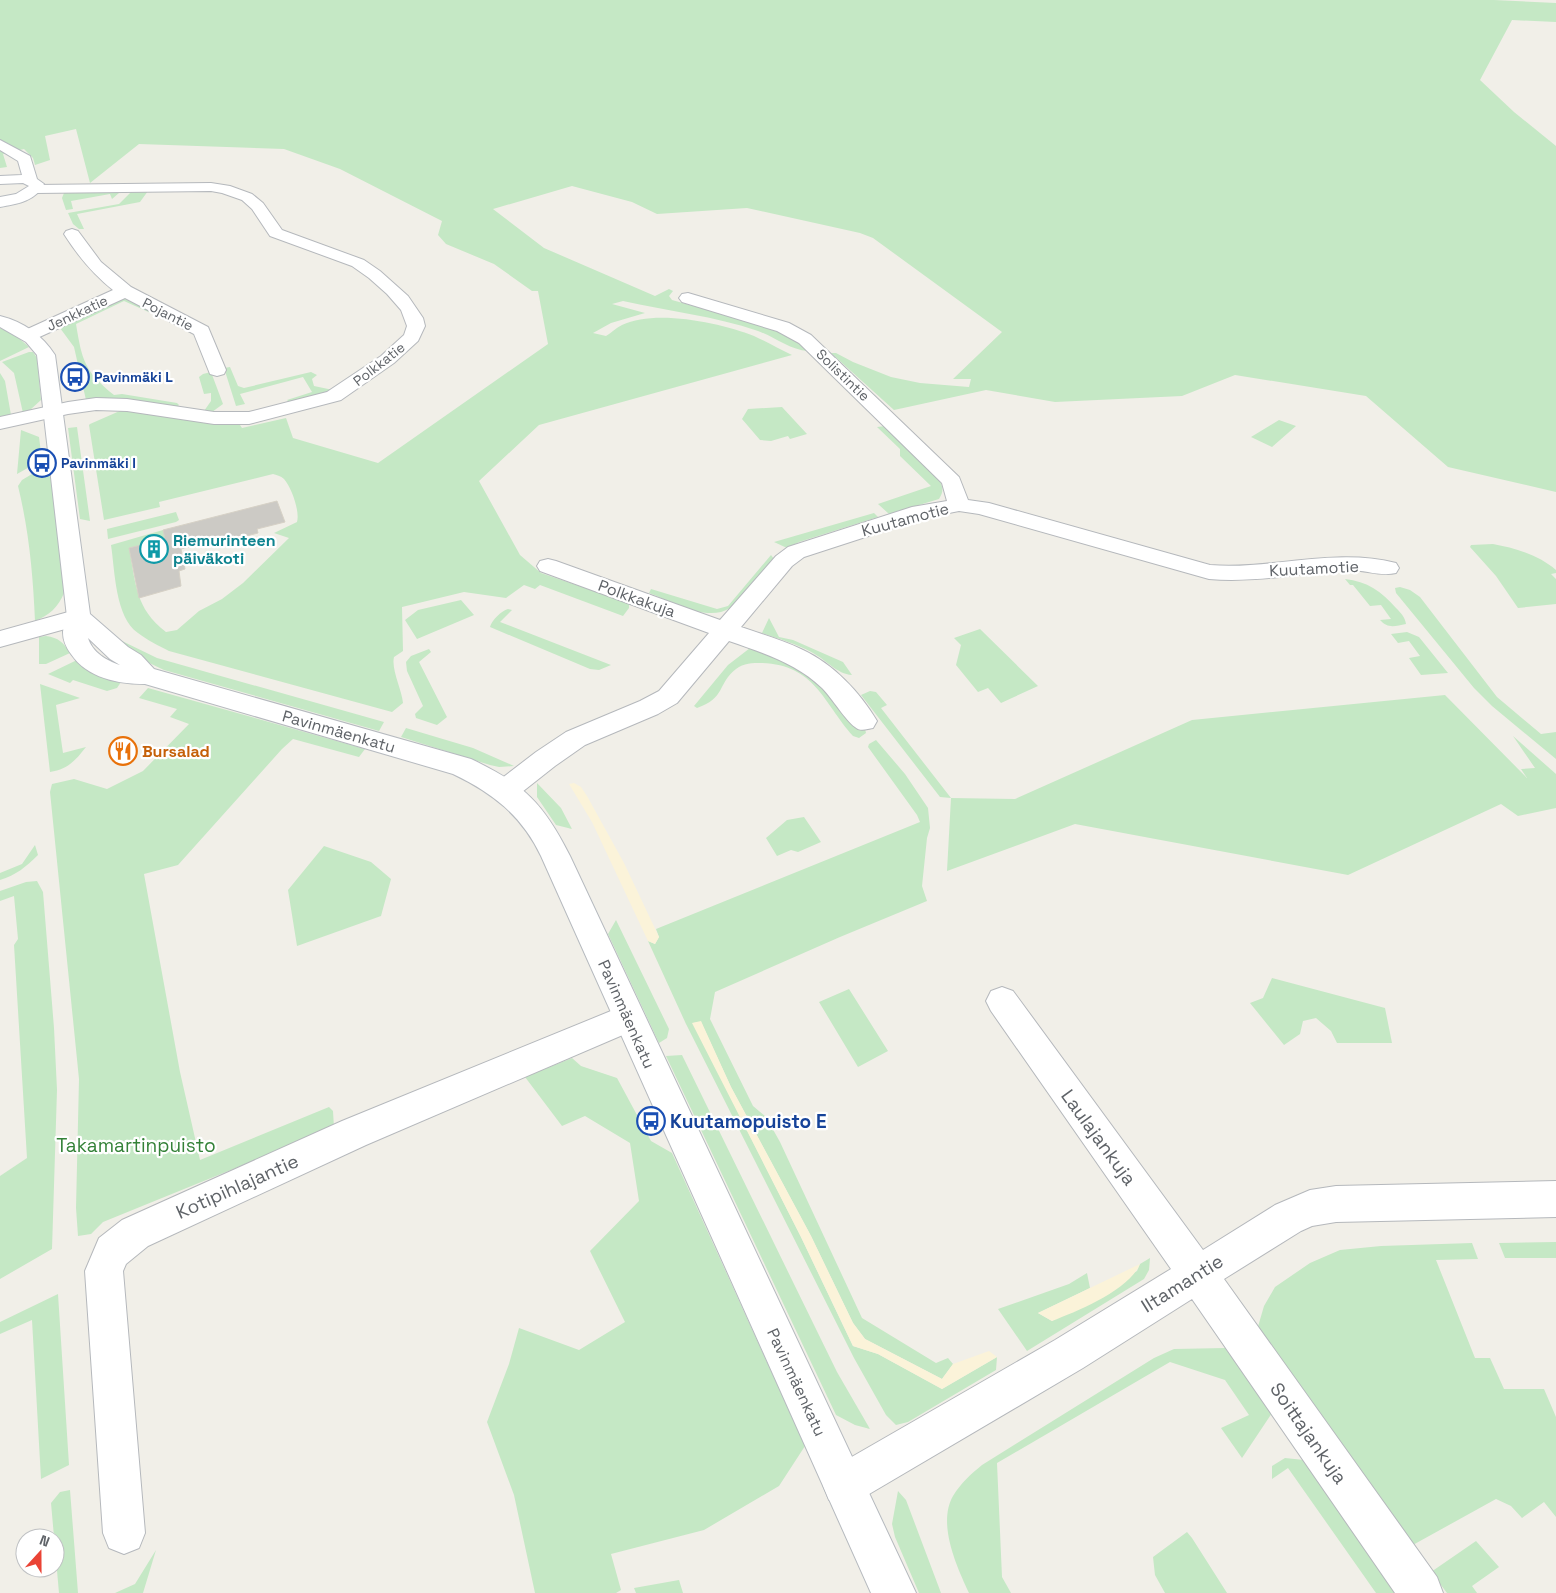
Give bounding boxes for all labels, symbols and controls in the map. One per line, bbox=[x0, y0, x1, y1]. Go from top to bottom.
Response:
street label: Jenkkatie bbox=[44, 291, 110, 335]
street label: Pojantie bbox=[139, 294, 197, 334]
street label: Polkkatie bbox=[349, 338, 409, 390]
street label: Solistintie bbox=[812, 345, 874, 405]
bus stop icon: Pavinmäki L bbox=[60, 362, 90, 392]
place label: Pavinmäki L bbox=[94, 368, 173, 386]
bus stop icon: Pavinmäki I bbox=[27, 448, 57, 478]
place label: Pavinmäki I bbox=[61, 454, 136, 472]
street label: Kuutamotie bbox=[859, 498, 951, 541]
place label: Riemurinteen päiväkoti bbox=[173, 530, 276, 569]
building icon: Riemurinteen päiväkoti bbox=[139, 534, 169, 564]
street label: Kuutamotie bbox=[1269, 556, 1359, 581]
street label: Polkkakuja bbox=[595, 575, 678, 622]
street label: Pavinmäenkatu bbox=[280, 705, 398, 758]
restaurant icon: Bursalad bbox=[108, 736, 138, 766]
place label: Bursalad bbox=[142, 741, 210, 762]
street label: Pavinmäenkatu bbox=[593, 957, 660, 1072]
street label: Laulajankuja bbox=[1055, 1084, 1142, 1190]
bus stop icon: Kuutamopuisto E bbox=[636, 1106, 666, 1136]
place label: Kuutamopuisto E bbox=[670, 1109, 827, 1134]
park label: Takamartinpuisto bbox=[56, 1133, 216, 1158]
street label: Kotipihlajantie bbox=[172, 1148, 302, 1225]
street label: Iltamantie bbox=[1137, 1248, 1228, 1318]
street label: Pavinmäenkatu bbox=[762, 1325, 831, 1440]
street label: Soittajankuja bbox=[1264, 1378, 1353, 1489]
north arrow bbox=[15, 1528, 65, 1578]
text: N bbox=[37, 1531, 52, 1551]

